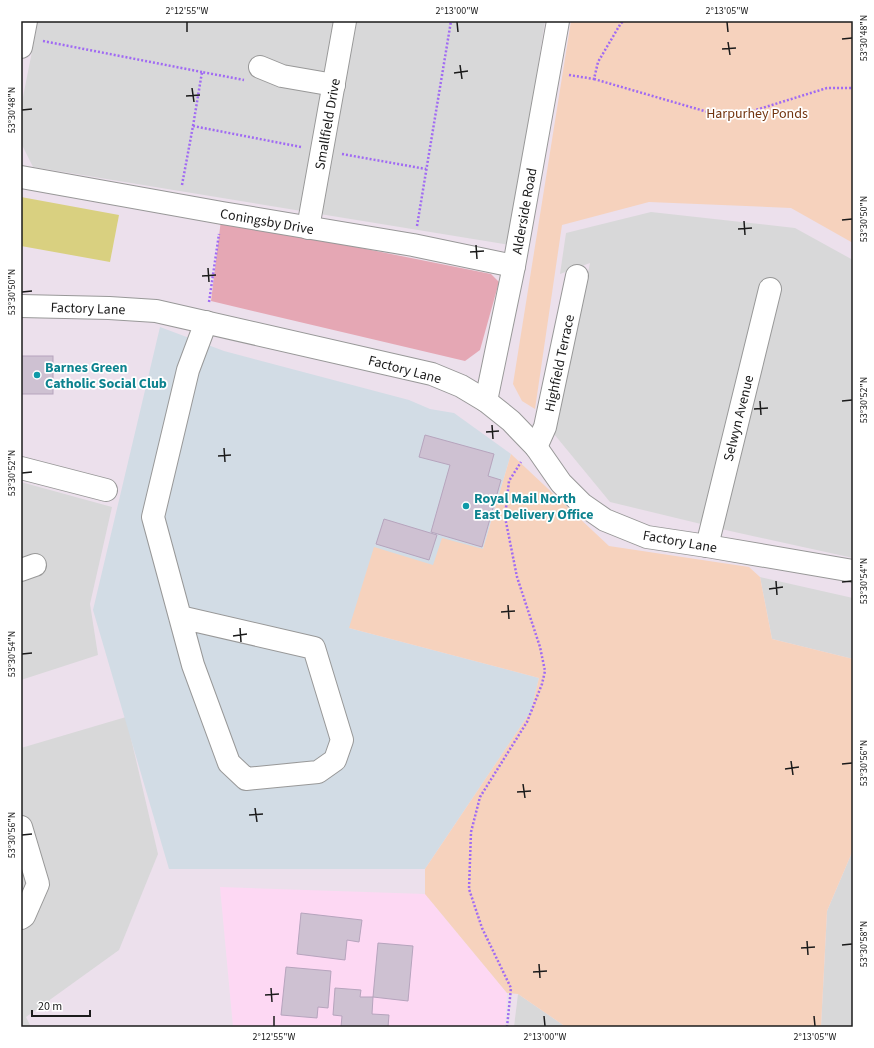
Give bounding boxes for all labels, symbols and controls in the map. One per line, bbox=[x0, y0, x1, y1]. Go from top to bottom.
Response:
text: 2°12'55"W bbox=[166, 4, 209, 18]
text: 2°13'00"W bbox=[436, 4, 479, 18]
text: 2°13'05"W bbox=[706, 4, 749, 18]
text: 53°30'48"N bbox=[857, 15, 871, 61]
street label: Smallfield Drive bbox=[310, 77, 346, 171]
text: 53°30'48"N bbox=[5, 87, 19, 133]
park label: Harpurhey Ponds bbox=[706, 104, 808, 124]
street label: Alderside Road bbox=[508, 166, 542, 256]
text: 53°30'50"N bbox=[857, 196, 871, 242]
street label: Coningsby Drive bbox=[218, 204, 315, 240]
text: 53°30'50"N bbox=[5, 269, 19, 315]
street label: Factory Lane bbox=[50, 298, 126, 320]
street label: Highfield Terrace bbox=[540, 313, 580, 414]
street label: Factory Lane bbox=[366, 351, 444, 389]
place label: Barnes Green Catholic Social Club bbox=[45, 358, 167, 394]
marker: Barnes Green Catholic Social Club bbox=[32, 370, 42, 380]
street label: Selwyn Avenue bbox=[719, 373, 759, 463]
text: 53°30'52"N bbox=[857, 377, 871, 423]
text: 53°30'52"N bbox=[5, 450, 19, 496]
place label: Royal Mail North East Delivery Office bbox=[474, 489, 593, 525]
marker: Royal Mail North East Delivery Office bbox=[461, 501, 471, 511]
street label: Factory Lane bbox=[641, 526, 718, 558]
text: 53°30'54"N bbox=[857, 558, 871, 604]
text: 53°30'54"N bbox=[5, 631, 19, 677]
text: 53°30'56"N bbox=[857, 740, 871, 786]
text: 53°30'56"N bbox=[5, 812, 19, 858]
text: 53°30'58"N bbox=[857, 921, 871, 967]
scale bar bbox=[32, 992, 90, 1018]
text: 20 m bbox=[38, 998, 62, 1015]
text: 2°12'55"W bbox=[253, 1030, 296, 1044]
text: 2°13'00"W bbox=[524, 1030, 567, 1044]
text: 2°13'05"W bbox=[794, 1030, 837, 1044]

